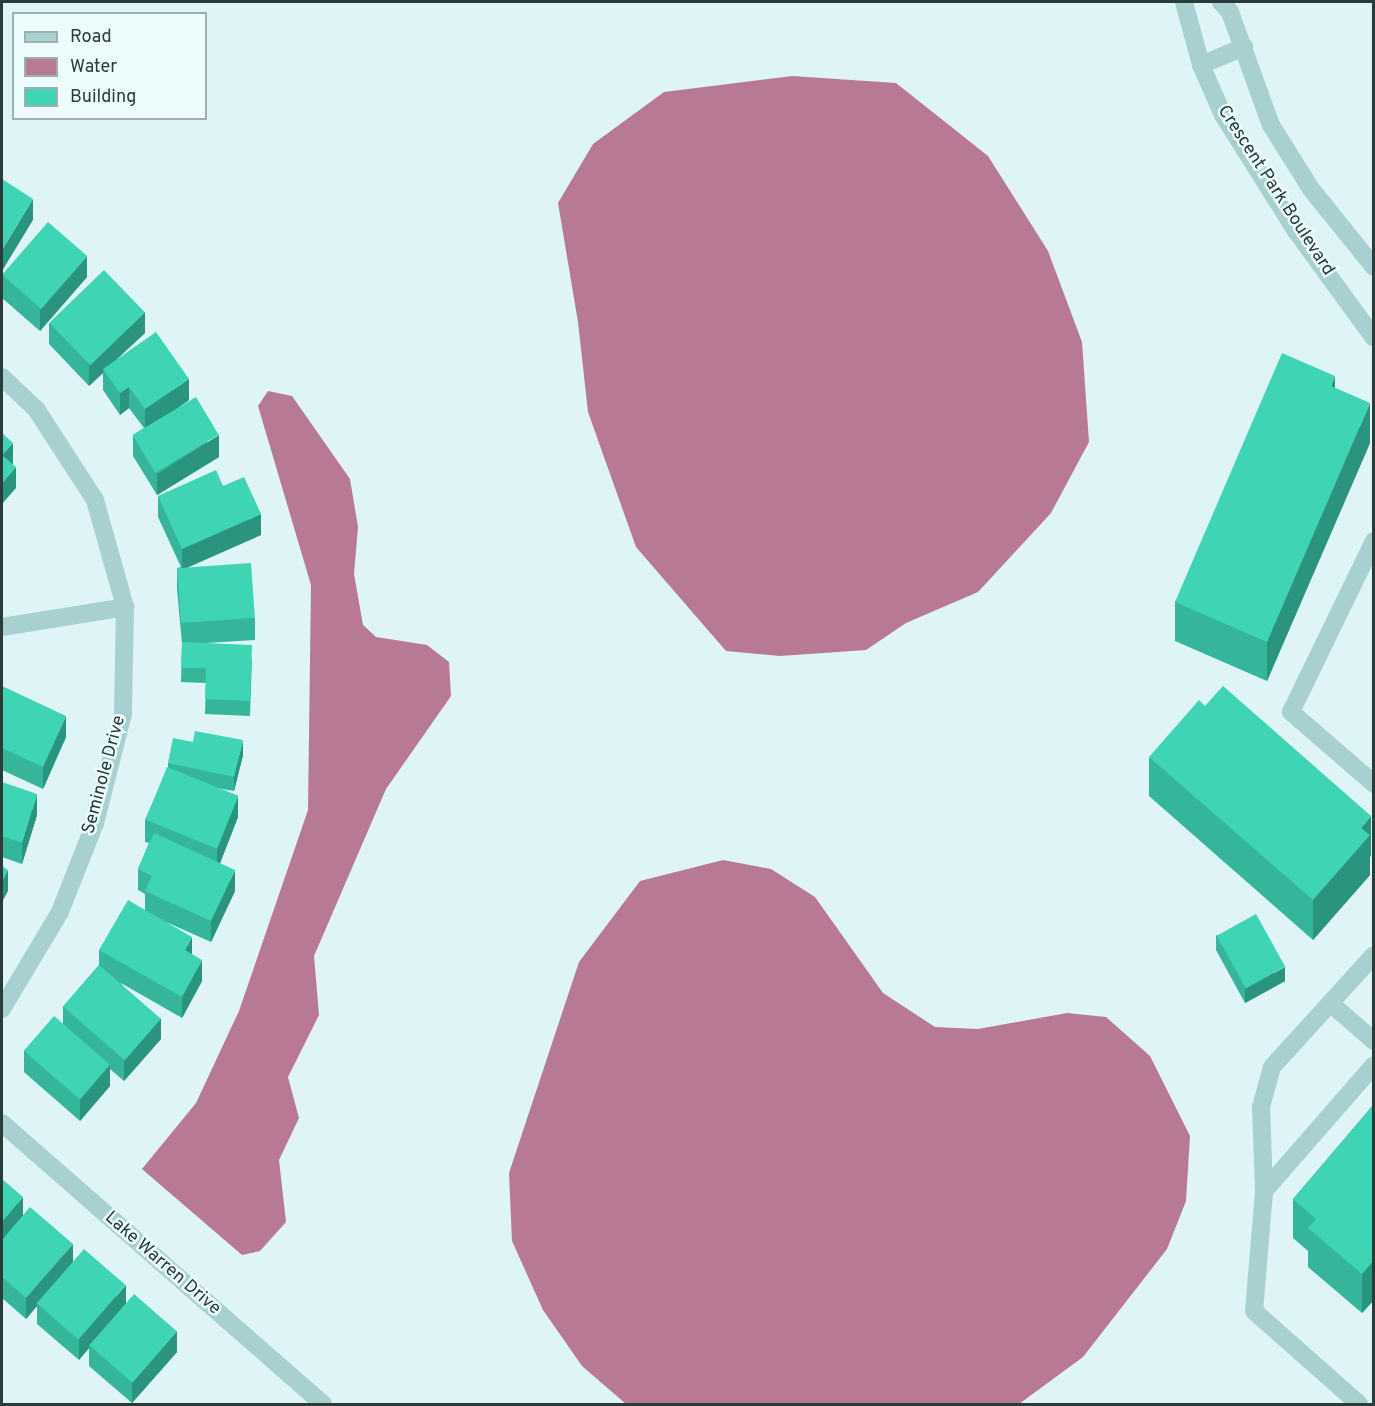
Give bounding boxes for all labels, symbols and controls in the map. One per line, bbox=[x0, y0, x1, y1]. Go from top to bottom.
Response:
legend bbox=[12, 12, 207, 120]
text: Road bbox=[70, 26, 112, 49]
text: Water bbox=[70, 56, 117, 79]
text: Building bbox=[70, 86, 136, 109]
street label: Crescent Park Boulevard bbox=[1212, 102, 1338, 280]
street label: Seminole Drive bbox=[79, 713, 131, 837]
street label: Lake Warren Drive bbox=[99, 1208, 225, 1320]

